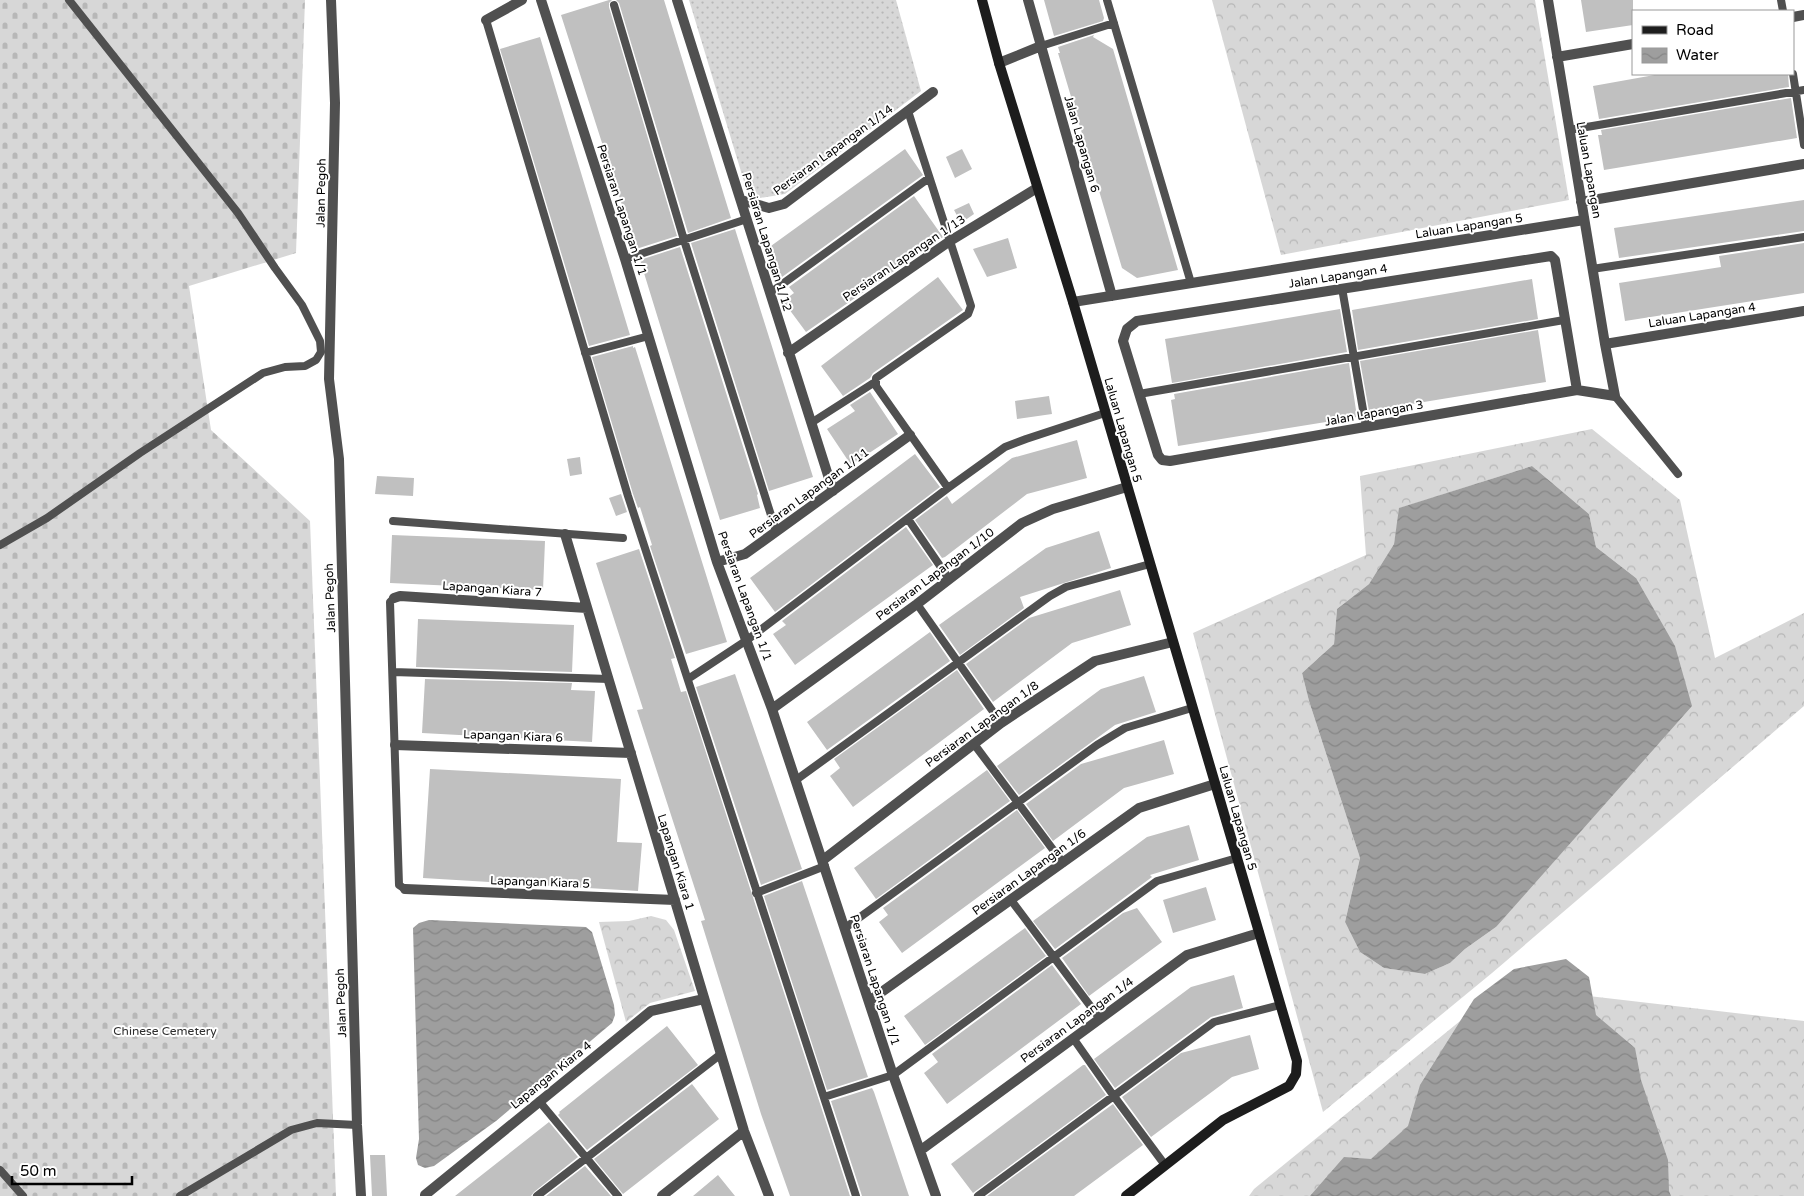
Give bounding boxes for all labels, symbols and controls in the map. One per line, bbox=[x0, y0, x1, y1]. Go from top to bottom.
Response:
legend bbox=[1632, 10, 1794, 75]
text: Road bbox=[1676, 21, 1714, 39]
text: Water bbox=[1676, 46, 1719, 64]
street label: Jalan Lapangan 6 bbox=[1061, 94, 1103, 194]
street label: Persiaran Lapangan 1/14 bbox=[770, 102, 896, 198]
street label: Laluan Lapangan bbox=[1574, 121, 1604, 219]
street label: Persiaran Lapangan 1/1 bbox=[594, 143, 650, 277]
street label: Jalan Pegoh bbox=[313, 158, 329, 228]
street label: Persiaran Lapangan 1/12 bbox=[739, 171, 795, 313]
street label: Laluan Lapangan 5 bbox=[1414, 211, 1524, 241]
street label: Persiaran Lapangan 1/13 bbox=[840, 212, 968, 304]
street label: Jalan Lapangan 4 bbox=[1287, 261, 1389, 291]
street label: Laluan Lapangan 4 bbox=[1647, 300, 1757, 330]
street label: Laluan Lapangan 5 bbox=[1101, 376, 1145, 484]
street label: Jalan Lapangan 3 bbox=[1324, 397, 1424, 429]
street label: Persiaran Lapangan 1/11 bbox=[746, 445, 872, 541]
street label: Persiaran Lapangan 1/10 bbox=[873, 525, 997, 623]
street label: Persiaran Lapangan 1/1 bbox=[715, 529, 775, 663]
street label: Jalan Pegoh bbox=[322, 563, 338, 633]
street label: Lapangan Kiara 7 bbox=[442, 579, 542, 599]
street label: Persiaran Lapangan 1/8 bbox=[923, 678, 1041, 770]
street label: Lapangan Kiara 6 bbox=[463, 727, 563, 745]
street label: Laluan Lapangan 5 bbox=[1216, 764, 1260, 872]
street label: Lapangan Kiara 1 bbox=[655, 812, 697, 912]
street label: Persiaran Lapangan 1/6 bbox=[969, 826, 1089, 918]
street label: Lapangan Kiara 5 bbox=[490, 873, 590, 891]
street label: Persiaran Lapangan 1/1 bbox=[847, 913, 903, 1047]
street label: Jalan Pegoh bbox=[333, 968, 349, 1038]
street label: Persiaran Lapangan 1/4 bbox=[1018, 974, 1137, 1066]
park label: Chinese Cemetery bbox=[113, 1024, 217, 1038]
street label: Lapangan Kiara 4 bbox=[508, 1038, 595, 1112]
scale bar bbox=[12, 1154, 132, 1186]
text: 50 m bbox=[20, 1162, 57, 1180]

